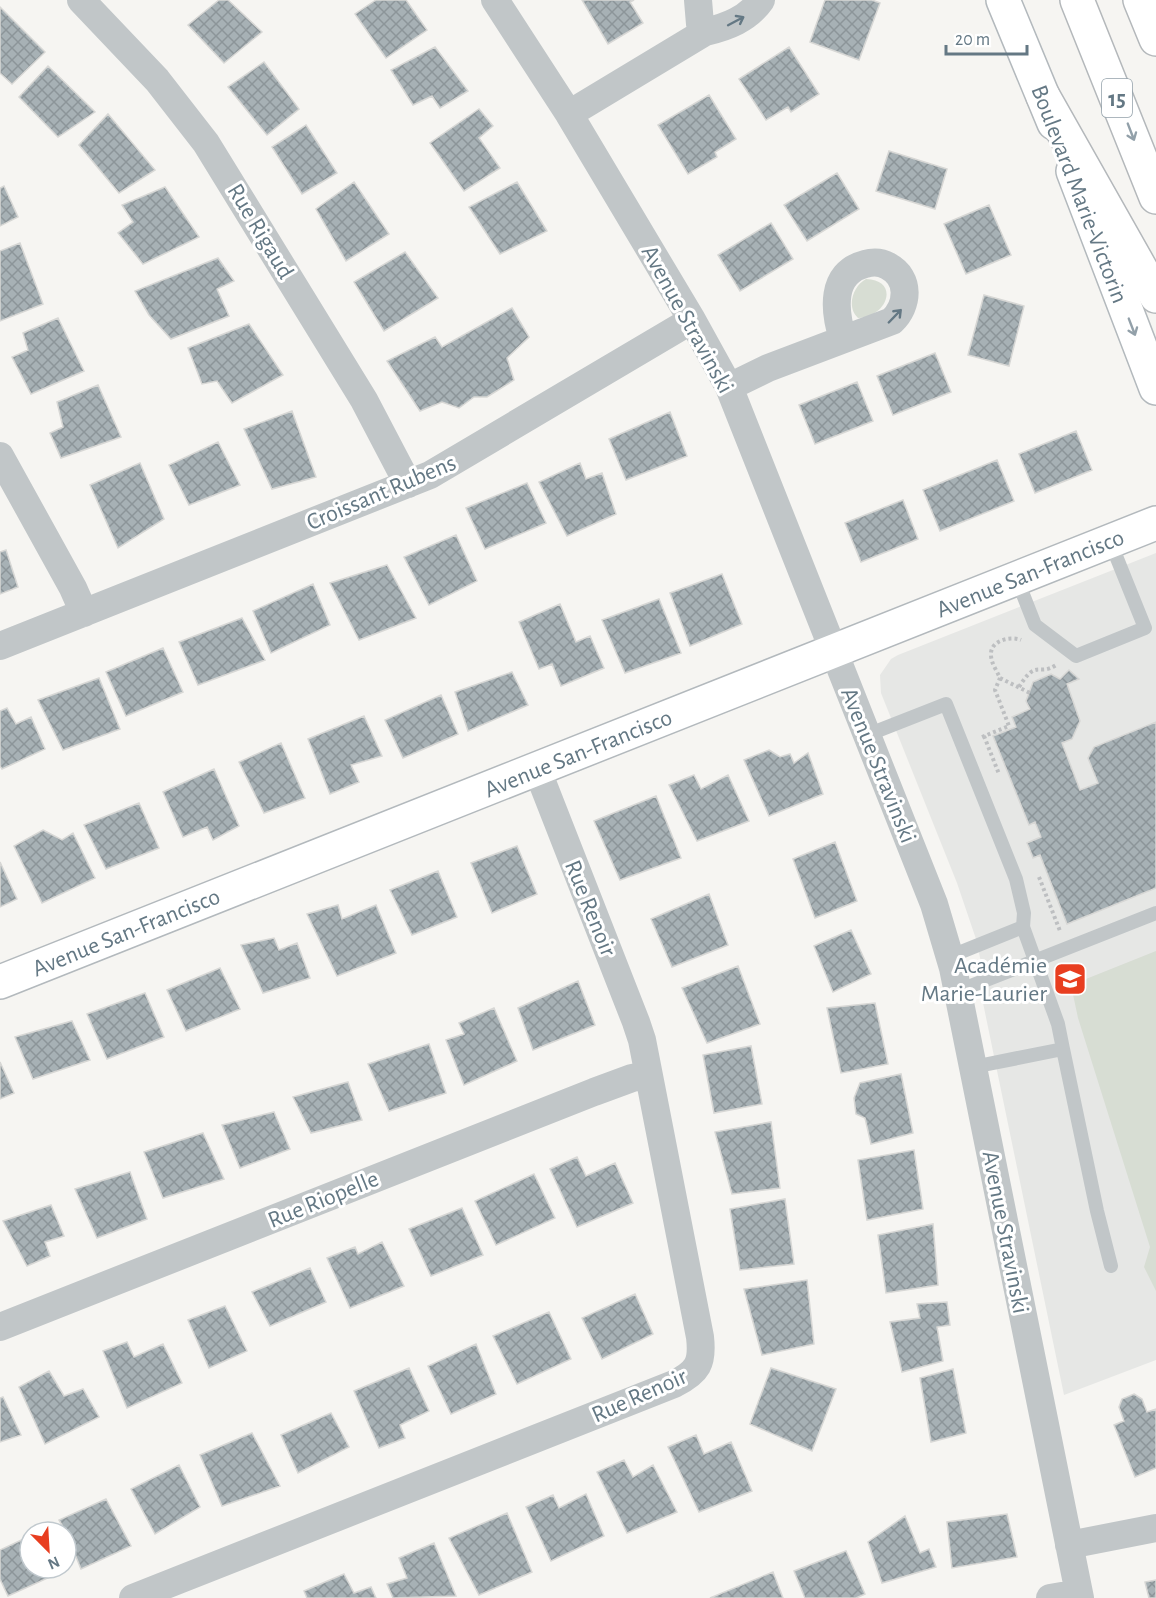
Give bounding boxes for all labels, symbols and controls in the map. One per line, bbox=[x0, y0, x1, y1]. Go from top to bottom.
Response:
one-way arrow bbox=[727, 15, 744, 27]
scale bar bbox=[946, 18, 1027, 56]
text: 20 m bbox=[955, 31, 990, 49]
road number: 15 bbox=[1102, 79, 1132, 117]
street label: Boulevard Marie-Victorin bbox=[1026, 82, 1132, 307]
one-way arrow bbox=[1126, 122, 1137, 141]
street label: Rue Rigaud bbox=[222, 180, 298, 283]
street label: Avenue Stravinski bbox=[637, 241, 738, 398]
one-way arrow bbox=[888, 308, 902, 323]
one-way arrow bbox=[1128, 318, 1139, 336]
street label: Croissant Rubens bbox=[303, 451, 460, 535]
street label: Avenue San-Francisco bbox=[933, 525, 1128, 622]
street label: Avenue Stravinski bbox=[836, 684, 920, 846]
street label: Avenue San-Francisco bbox=[481, 705, 676, 802]
street label: Rue Renoir bbox=[560, 857, 620, 960]
street label: Avenue San-Francisco bbox=[29, 884, 224, 981]
place label: Académie Marie-Laurier bbox=[921, 954, 1047, 1006]
school or university icon: Académie Marie-Laurier bbox=[1052, 961, 1088, 997]
street label: Avenue Stravinski bbox=[977, 1149, 1033, 1316]
street label: Rue Riopelle bbox=[265, 1167, 382, 1233]
street label: Rue Renoir bbox=[588, 1364, 691, 1427]
north arrow bbox=[18, 1520, 78, 1580]
text: N bbox=[45, 1553, 62, 1572]

